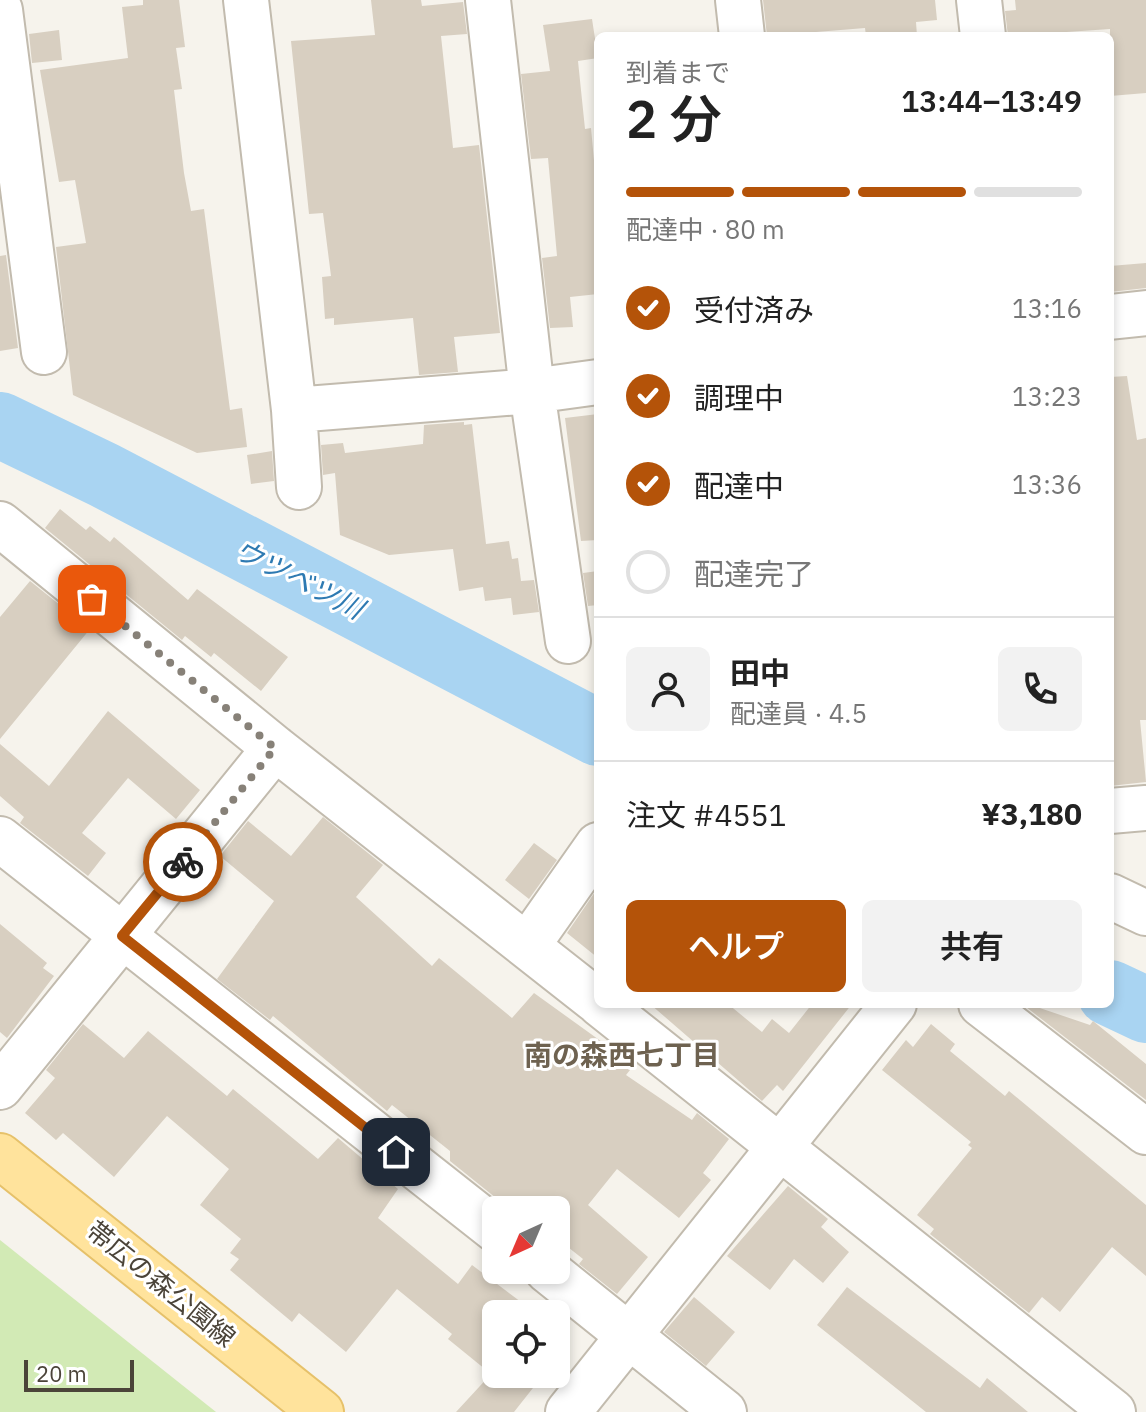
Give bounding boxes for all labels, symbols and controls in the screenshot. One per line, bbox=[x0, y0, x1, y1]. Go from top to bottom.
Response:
text: 到着まで bbox=[626, 55, 730, 89]
text: 13:44–13:49 bbox=[901, 81, 1082, 120]
text: 2 分 bbox=[626, 85, 721, 152]
text: 配達中 · 80 m bbox=[626, 212, 785, 246]
icon: check bbox=[626, 286, 670, 330]
text: 受付済み bbox=[694, 290, 814, 329]
text: 13:16 bbox=[1012, 291, 1082, 325]
icon: check bbox=[626, 374, 670, 418]
text: 調理中 bbox=[694, 378, 784, 417]
text: 13:23 bbox=[1012, 379, 1082, 413]
icon: check bbox=[626, 462, 670, 506]
text: 配達中 bbox=[694, 466, 784, 505]
text: 13:36 bbox=[1012, 467, 1082, 501]
water label: ウツベツ川 bbox=[228, 530, 373, 628]
text: 配達完了 bbox=[694, 554, 814, 593]
pin bbox=[58, 565, 126, 633]
icon: bag bbox=[70, 577, 114, 621]
button: person bbox=[626, 647, 710, 731]
button: phone bbox=[998, 647, 1082, 731]
text: 田中 bbox=[730, 653, 790, 692]
text: 配達員 · 4.5 bbox=[730, 696, 867, 730]
text: ¥3,180 bbox=[981, 794, 1082, 833]
text: 注文 #4551 bbox=[626, 795, 786, 834]
courier bbox=[143, 822, 223, 902]
icon: bike bbox=[161, 840, 205, 884]
button: ヘルプ bbox=[626, 900, 846, 992]
button: 共有 bbox=[862, 900, 1082, 992]
district label: 南の森西七丁目 bbox=[524, 1036, 720, 1073]
pin bbox=[362, 1118, 430, 1186]
icon: home bbox=[374, 1130, 418, 1174]
north arrow bbox=[482, 1196, 570, 1284]
map controls bbox=[482, 1196, 570, 1388]
street label: 帯広の森公園線 bbox=[80, 1213, 243, 1354]
button: locate bbox=[482, 1300, 570, 1388]
scale bar bbox=[24, 1356, 134, 1392]
text: 20 m bbox=[36, 1359, 87, 1388]

